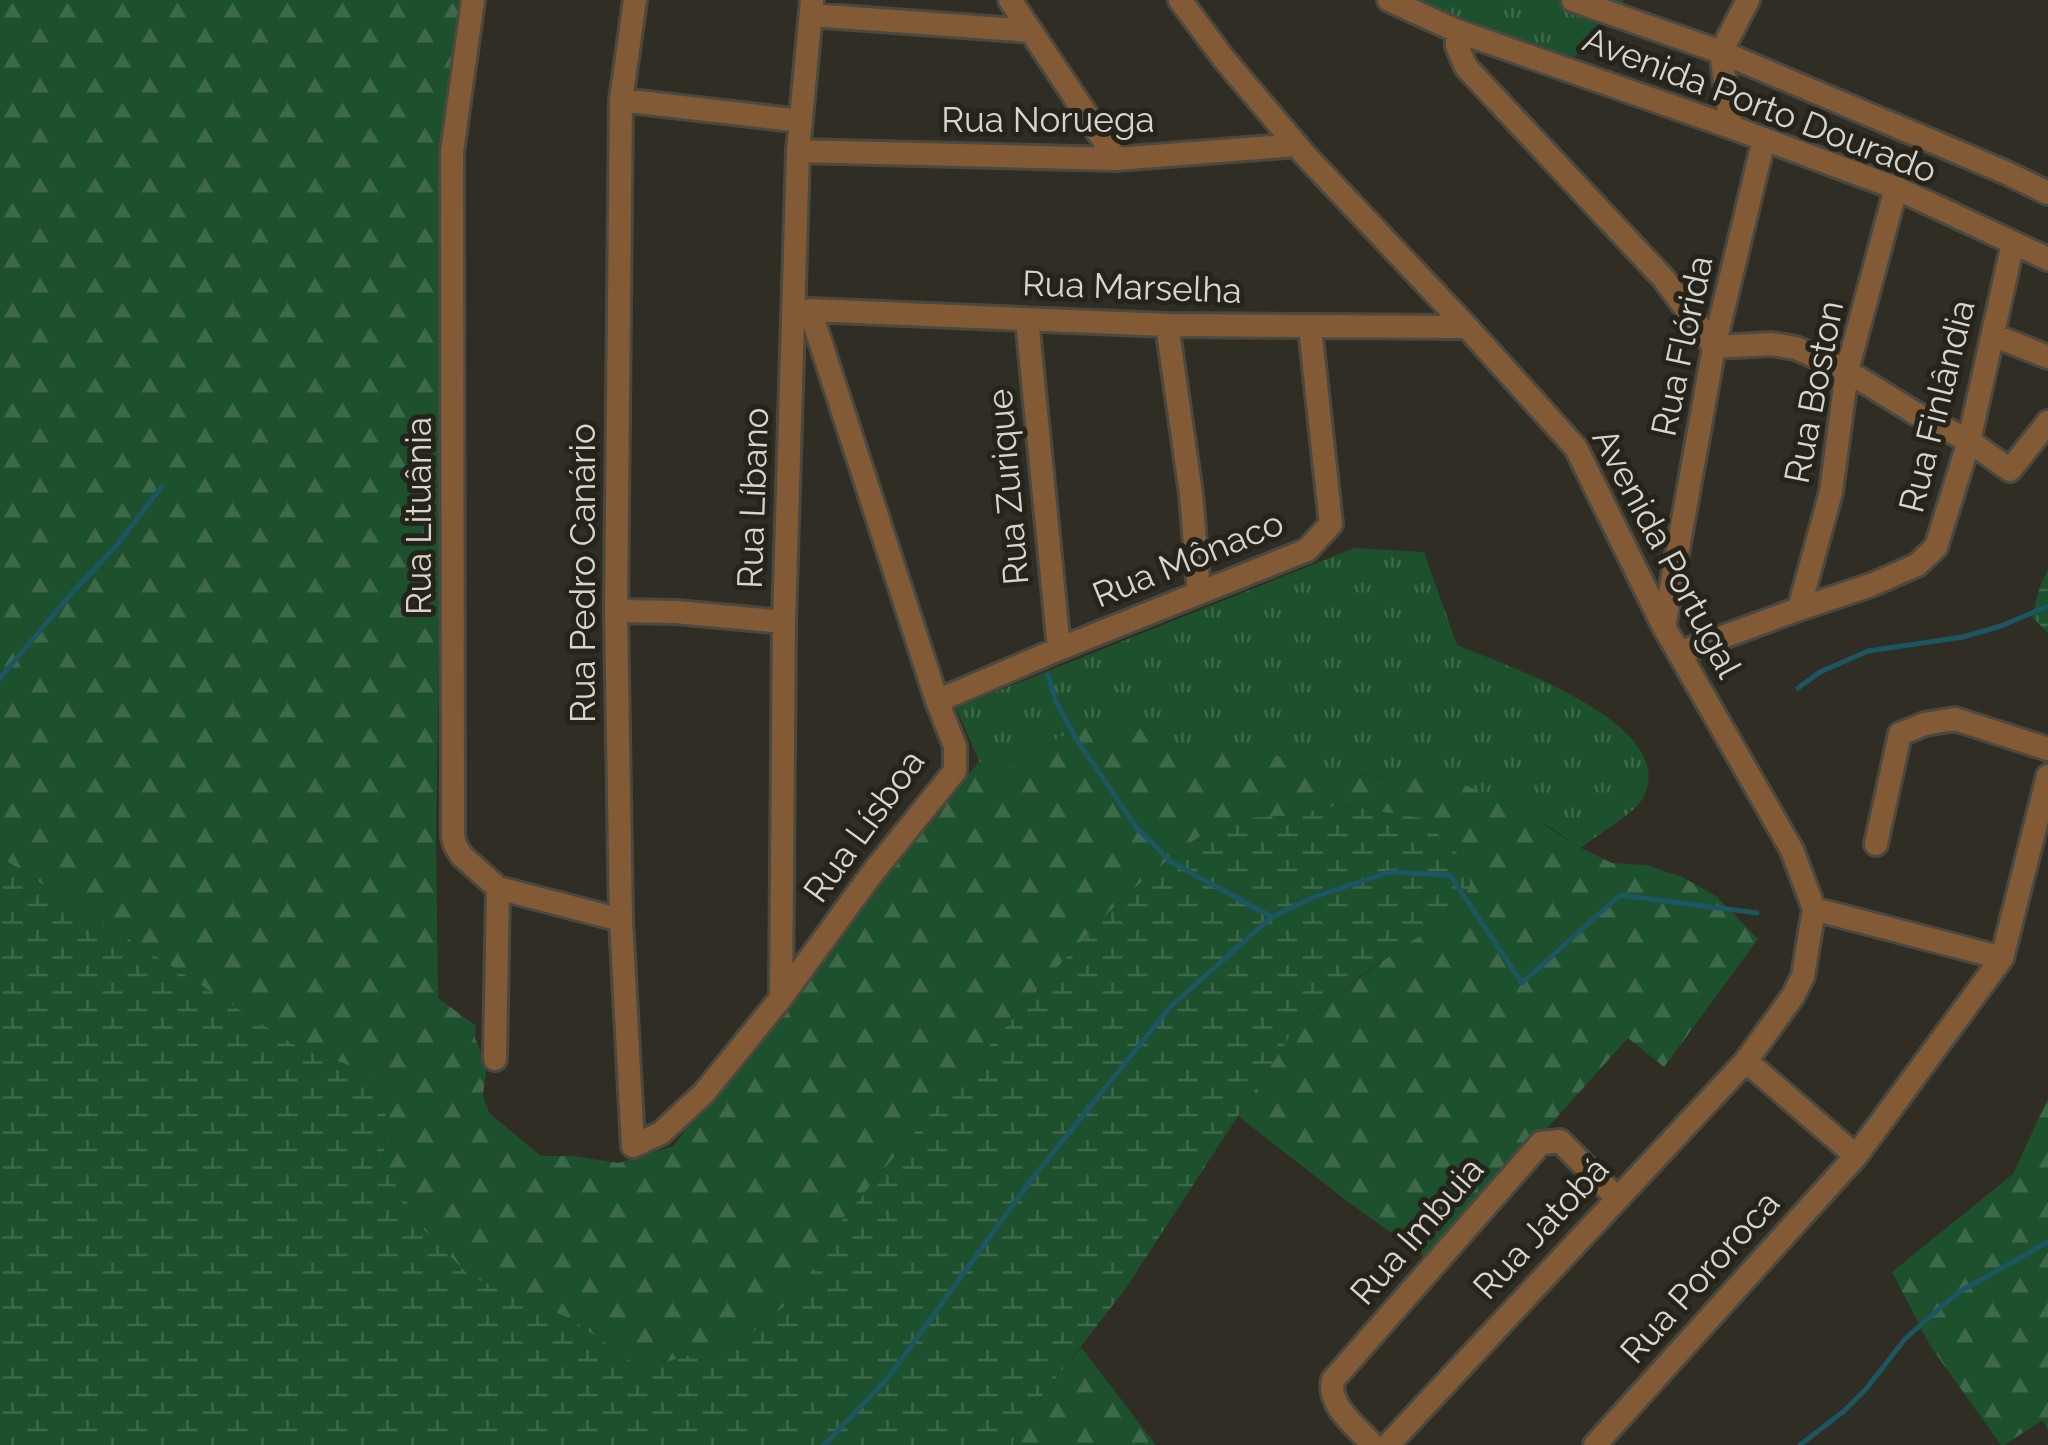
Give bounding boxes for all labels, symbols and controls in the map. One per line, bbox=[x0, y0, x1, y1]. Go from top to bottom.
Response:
street label: Avenida Porto Dourado bbox=[1578, 18, 1943, 191]
street label: Rua Noruega bbox=[941, 99, 1155, 140]
street label: Rua Flórida bbox=[1642, 252, 1721, 440]
street label: Rua Marselha bbox=[1022, 262, 1243, 311]
street label: Rua Finlândia bbox=[1890, 295, 1983, 516]
street label: Rua Boston bbox=[1776, 297, 1851, 487]
street label: Rua Zurique bbox=[979, 387, 1036, 587]
street label: Rua Líbano bbox=[729, 407, 776, 589]
street label: Rua Lituânia bbox=[398, 417, 439, 615]
street label: Avenida Portugal bbox=[1585, 421, 1751, 685]
street label: Rua Pedro Canário bbox=[562, 423, 603, 723]
street label: Rua Mônaco bbox=[1087, 502, 1289, 615]
street label: Rua Lísboa bbox=[795, 742, 932, 910]
street label: Rua Jatobá bbox=[1465, 1148, 1617, 1307]
street label: Rua Imbuia bbox=[1342, 1149, 1492, 1313]
street label: Rua Pororoca bbox=[1612, 1182, 1787, 1371]

